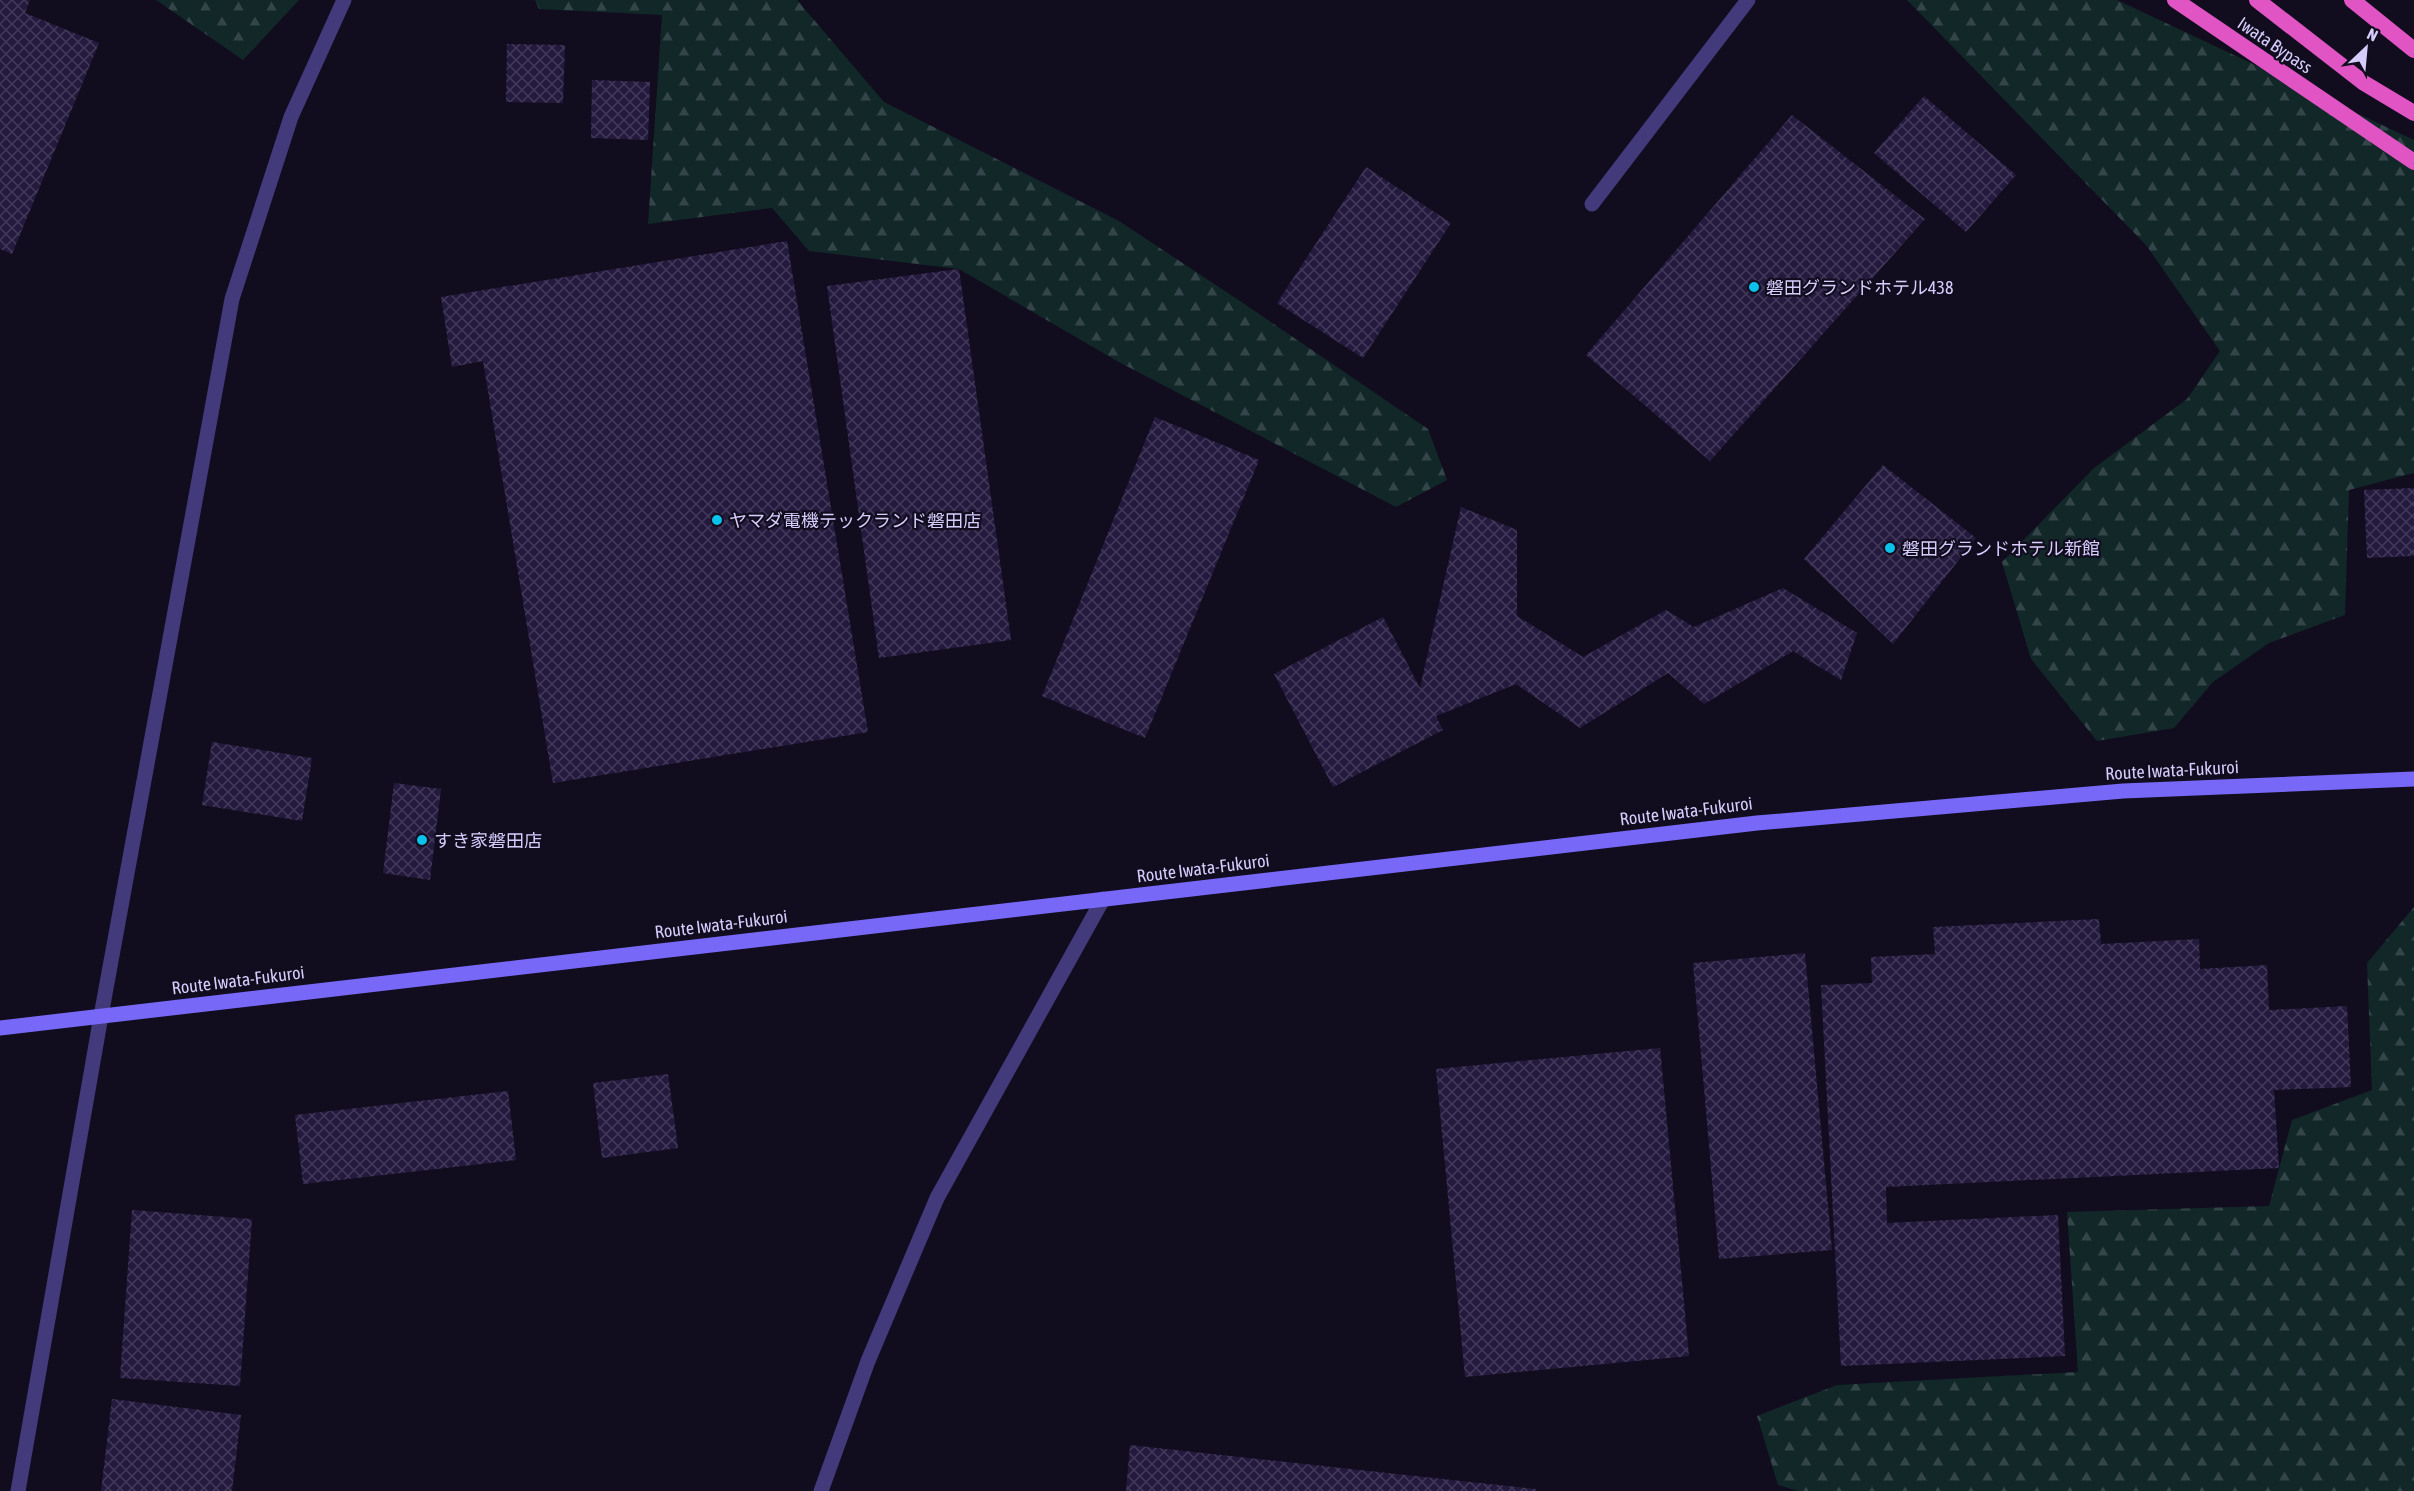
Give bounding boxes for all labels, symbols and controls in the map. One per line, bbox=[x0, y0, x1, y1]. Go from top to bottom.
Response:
street label: Iwata Bypass bbox=[2234, 12, 2316, 78]
north arrow bbox=[2336, 18, 2396, 78]
text: N bbox=[2364, 24, 2381, 45]
place label: 磐田グランドホテル438 bbox=[1766, 277, 1953, 298]
marker: 磐田グランドホテル438 bbox=[1747, 280, 1761, 294]
place label: ヤマダ電機テックランド磐田店 bbox=[729, 510, 981, 531]
marker: ヤマダ電機テックランド磐田店 bbox=[710, 513, 724, 527]
place label: 磐田グランドホテル新館 bbox=[1902, 538, 2100, 559]
marker: 磐田グランドホテル新館 bbox=[1883, 541, 1897, 555]
street label: Route Iwata-Fukuroi bbox=[2105, 756, 2239, 784]
street label: Route Iwata-Fukuroi bbox=[1618, 792, 1754, 830]
place label: すき家磐田店 bbox=[434, 830, 542, 851]
marker: すき家磐田店 bbox=[415, 833, 429, 847]
street label: Route Iwata-Fukuroi bbox=[1135, 849, 1271, 887]
street label: Route Iwata-Fukuroi bbox=[653, 905, 789, 943]
street label: Route Iwata-Fukuroi bbox=[170, 961, 306, 999]

